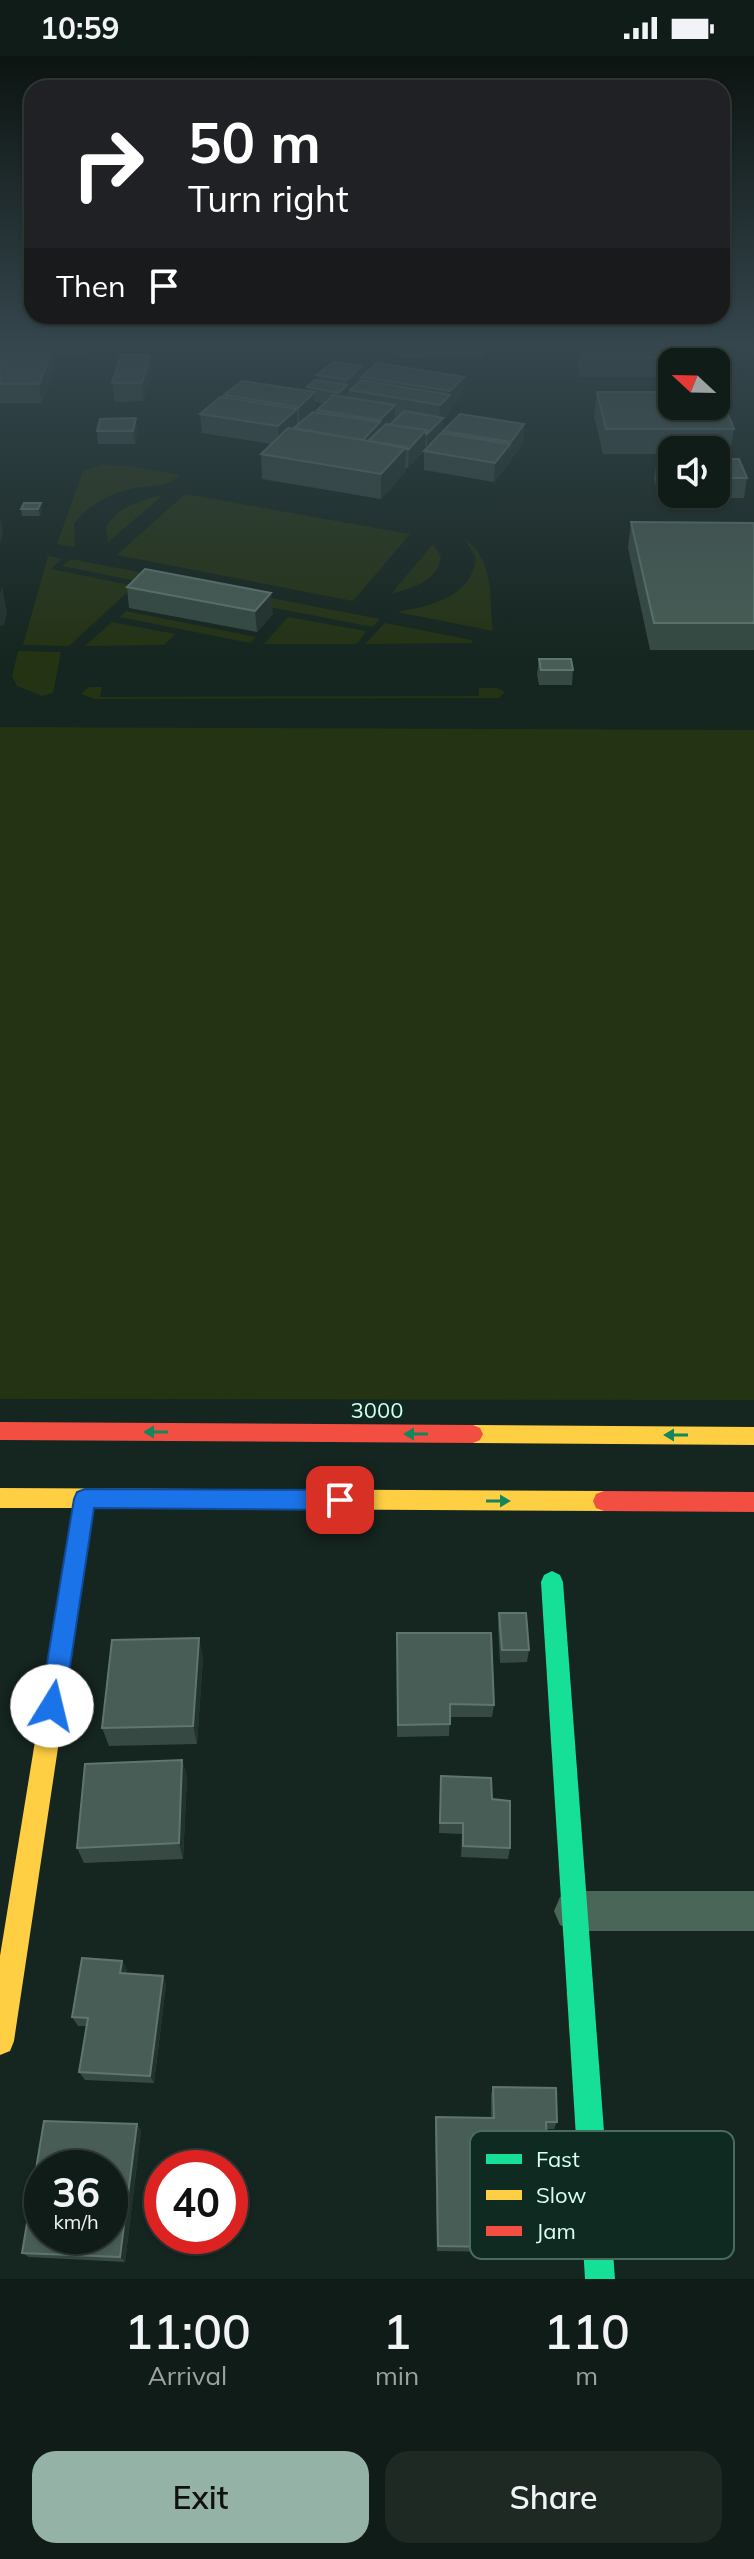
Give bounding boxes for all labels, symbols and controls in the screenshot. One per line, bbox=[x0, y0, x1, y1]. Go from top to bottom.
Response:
text: 10:59 bbox=[40, 9, 119, 47]
text: 50 m bbox=[188, 107, 321, 177]
icon: right bbox=[56, 112, 160, 216]
text: Turn right bbox=[188, 176, 349, 221]
icon: arrive bbox=[142, 264, 186, 308]
text: Then bbox=[56, 267, 126, 305]
north arrow bbox=[658, 348, 730, 420]
map controls bbox=[658, 348, 730, 508]
button: sound bbox=[658, 436, 730, 508]
street label: 3000 bbox=[351, 1396, 403, 1424]
one-way arrow bbox=[143, 1426, 168, 1438]
one-way arrow bbox=[403, 1428, 428, 1440]
one-way arrow bbox=[663, 1429, 688, 1441]
pin bbox=[306, 1466, 374, 1534]
icon: arrive bbox=[318, 1478, 362, 1522]
one-way arrow bbox=[486, 1495, 511, 1507]
position arrow bbox=[10, 1664, 94, 1748]
legend bbox=[470, 2131, 734, 2259]
text: Fast bbox=[536, 2145, 580, 2173]
speed limit sign: 40 bbox=[144, 2150, 248, 2254]
text: 36 bbox=[52, 2167, 100, 2217]
text: Slow bbox=[536, 2181, 586, 2209]
text: km/h bbox=[53, 2209, 99, 2234]
text: Jam bbox=[536, 2217, 576, 2245]
text: 11:00 bbox=[124, 2301, 251, 2361]
text: 1 bbox=[383, 2301, 411, 2361]
text: 110 bbox=[543, 2301, 630, 2361]
text: Arrival bbox=[148, 2359, 227, 2392]
text: min bbox=[375, 2359, 419, 2392]
text: m bbox=[575, 2359, 598, 2392]
button: Exit bbox=[32, 2451, 369, 2543]
button: Share bbox=[385, 2451, 722, 2543]

